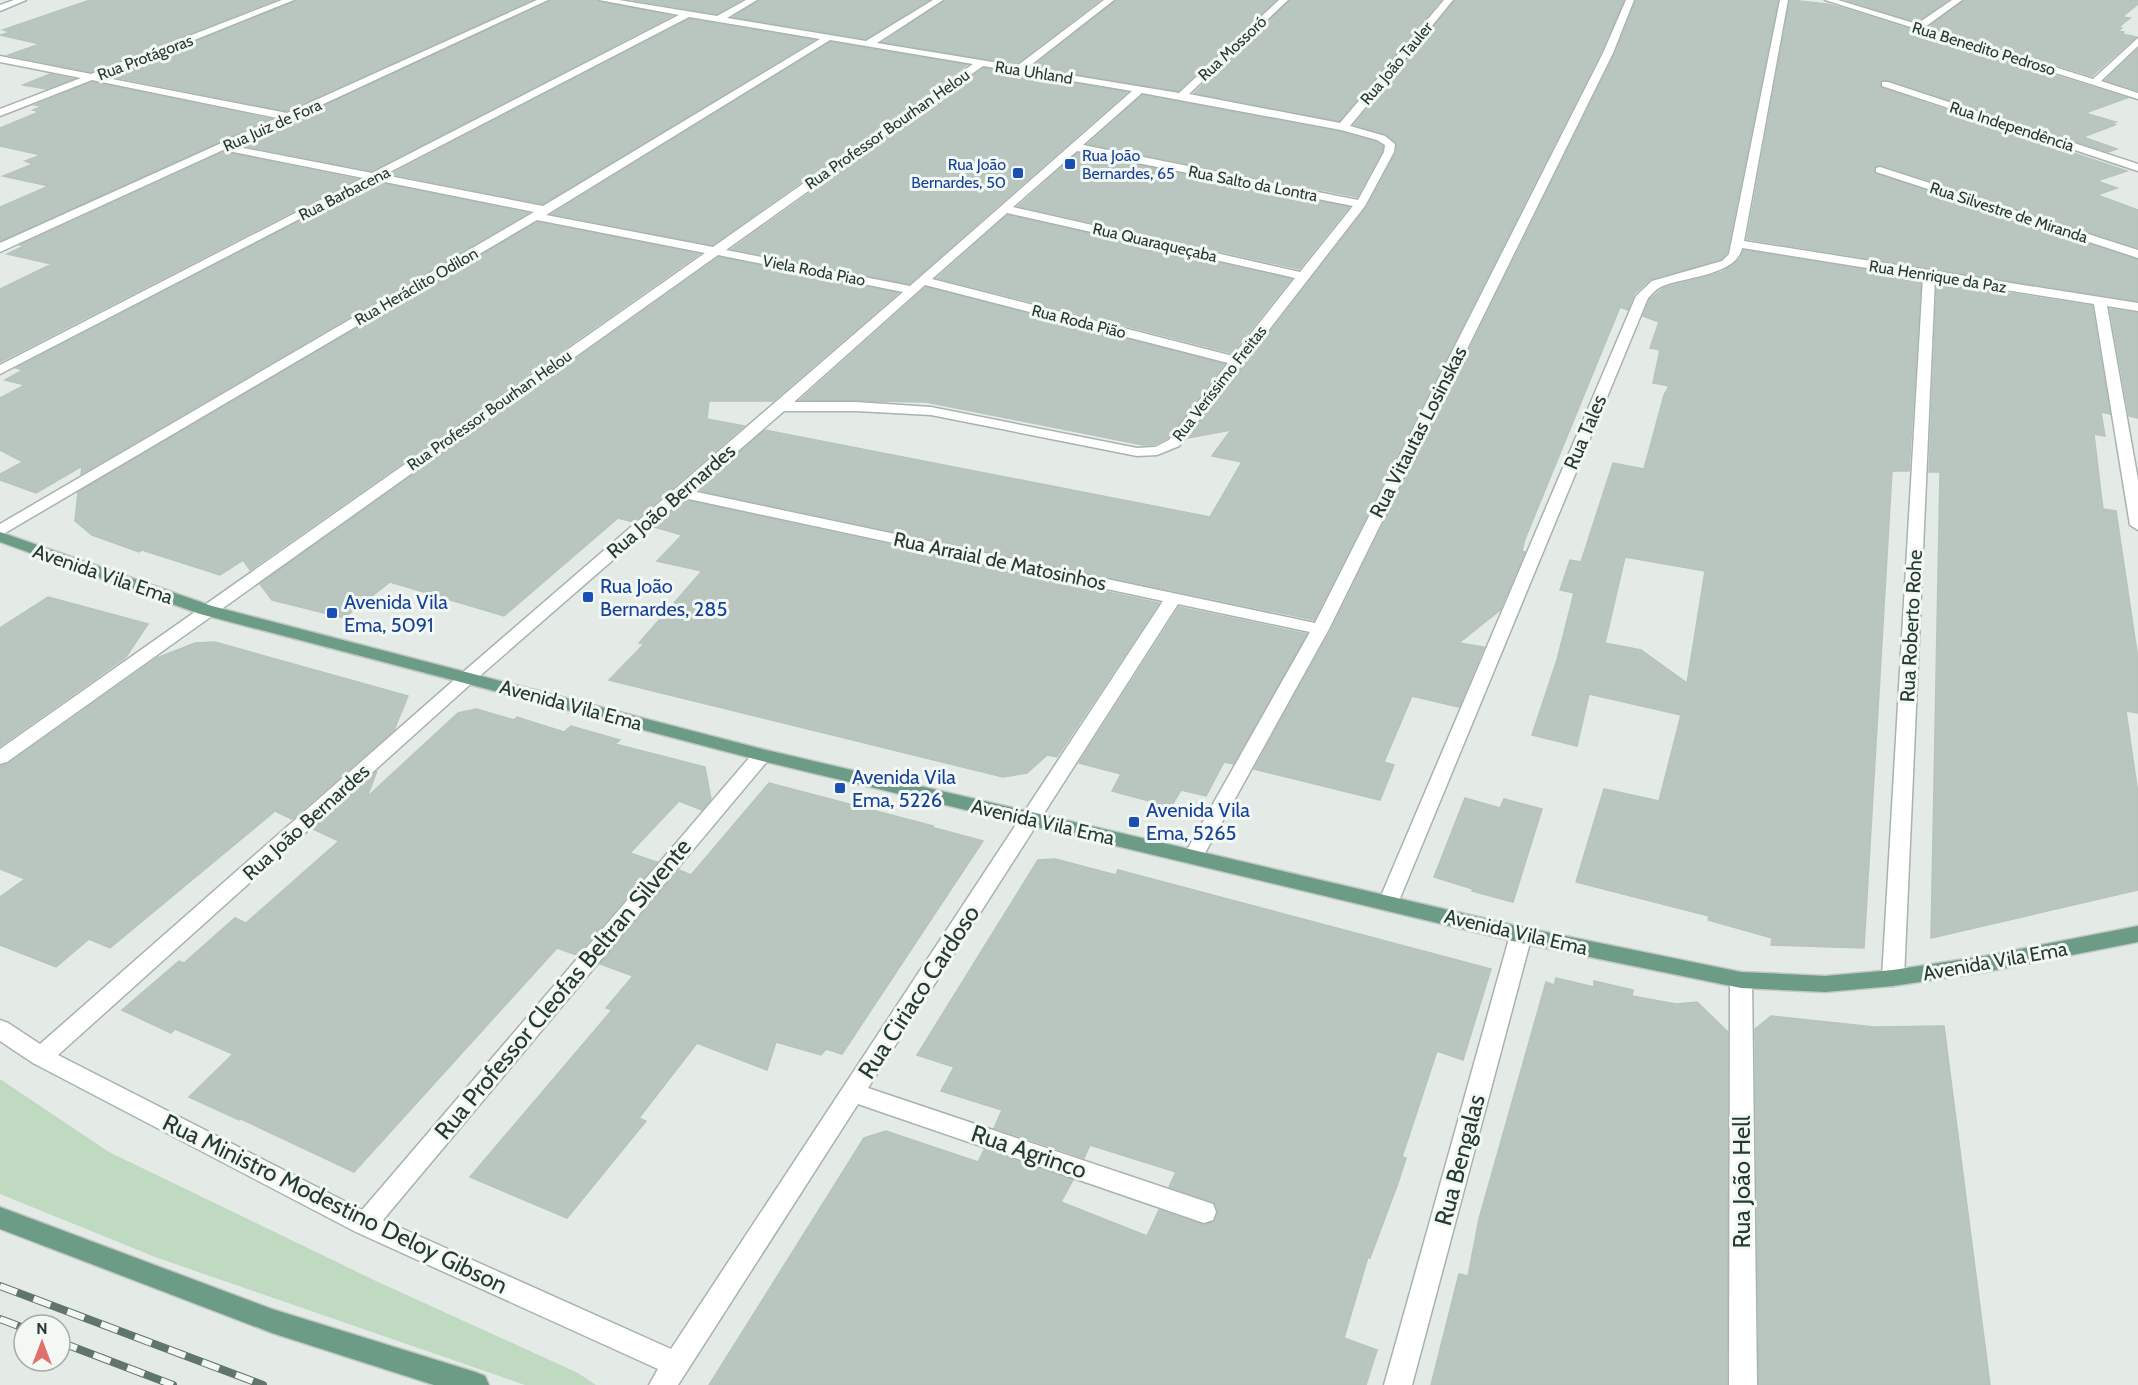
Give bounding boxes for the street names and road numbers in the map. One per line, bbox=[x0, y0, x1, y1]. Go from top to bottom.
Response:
street label: Rua Mossoró bbox=[1194, 12, 1271, 85]
street label: Rua João Tauler bbox=[1356, 17, 1437, 109]
street label: Rua Benedito Pedroso bbox=[1910, 18, 2058, 79]
street label: Rua Protágoras bbox=[95, 30, 196, 84]
street label: Rua Uhland bbox=[994, 57, 1074, 88]
street label: Rua Professor Bourhan Helou bbox=[801, 65, 973, 194]
street label: Rua Juiz de Fora bbox=[220, 95, 325, 156]
street label: Rua Independência bbox=[1947, 97, 2077, 156]
street label: Rua Barbacena bbox=[295, 162, 393, 225]
street label: Rua Salto da Lontra bbox=[1187, 162, 1319, 205]
street label: Rua Silvestre de Miranda bbox=[1927, 178, 2091, 247]
street label: Rua Quaraqueçaba bbox=[1091, 219, 1219, 266]
street label: Rua Heráclito Odilon bbox=[351, 243, 481, 329]
street label: Viela Roda Piao bbox=[761, 251, 867, 290]
street label: Rua Henrique da Paz bbox=[1868, 256, 2009, 297]
street label: Rua Roda Pião bbox=[1030, 301, 1128, 342]
street label: Rua Veríssimo Freitas bbox=[1168, 321, 1271, 445]
street label: Rua Vitautas Losinskas bbox=[1364, 342, 1472, 522]
street label: Rua Professor Bourhan Helou bbox=[403, 346, 575, 475]
street label: Rua Tales bbox=[1559, 391, 1611, 473]
street label: Rua João Bernardes bbox=[602, 439, 740, 563]
street label: Rua Arraial de Matosinhos bbox=[892, 527, 1108, 595]
street label: Avenida Vila Ema bbox=[30, 539, 176, 609]
street label: Rua Roberto Rohe bbox=[1895, 549, 1927, 703]
street label: Avenida Vila Ema bbox=[497, 674, 645, 736]
street label: Rua João Bernardes bbox=[238, 759, 374, 885]
street label: Avenida Vila Ema bbox=[969, 794, 1117, 850]
street label: Rua Professor Cleofas Beltran Silvente bbox=[428, 832, 697, 1145]
street label: Rua Ciriaco Cardoso bbox=[852, 900, 985, 1084]
street label: Avenida Vila Ema bbox=[1442, 904, 1590, 960]
street label: Avenida Vila Ema bbox=[1921, 936, 2070, 986]
street label: Rua Bengalas bbox=[1428, 1091, 1491, 1228]
street label: Rua Ministro Modestino Deloy Gibson bbox=[158, 1107, 512, 1300]
street label: Rua João Hell bbox=[1727, 1115, 1756, 1249]
street label: Rua Agrinco bbox=[968, 1118, 1091, 1185]

